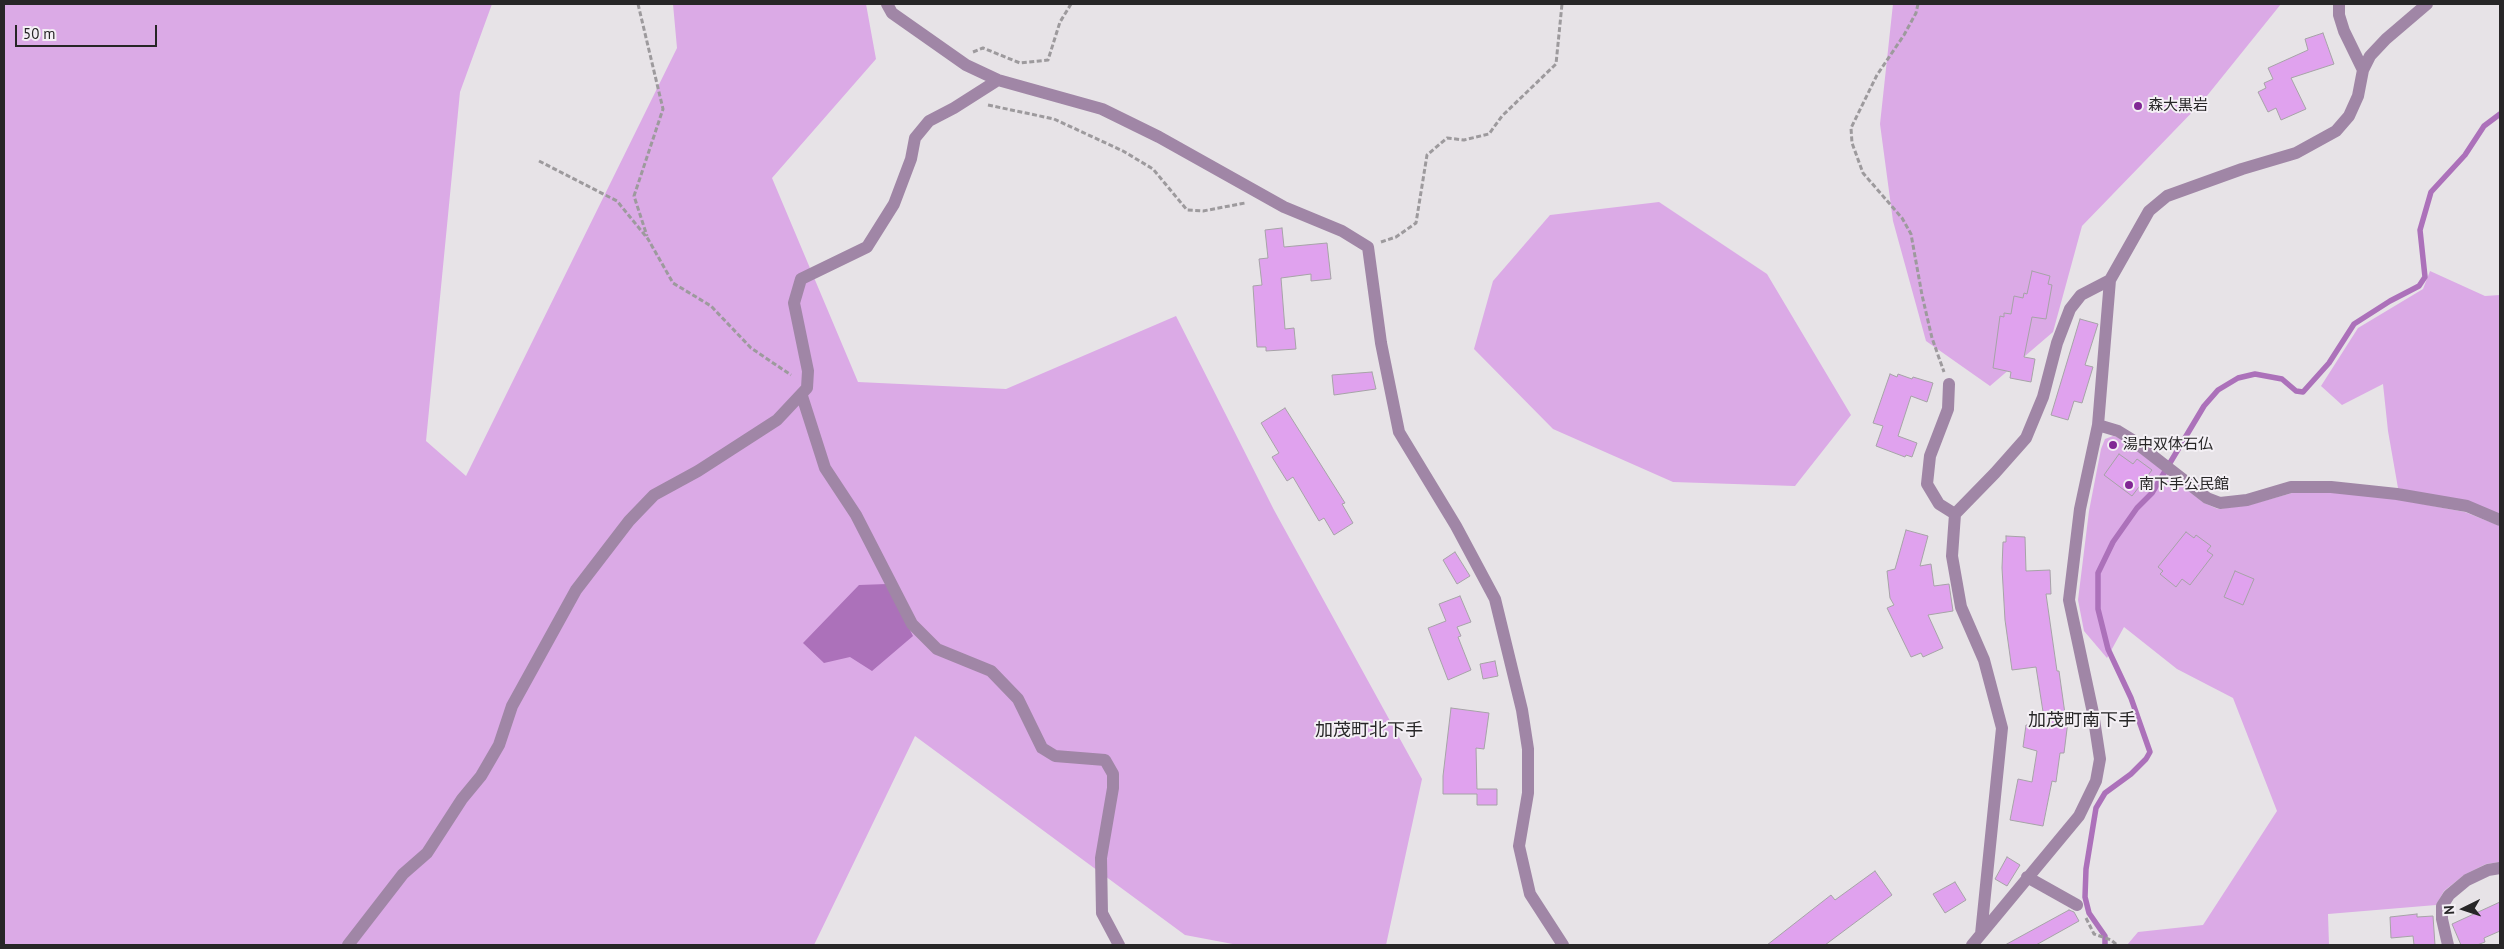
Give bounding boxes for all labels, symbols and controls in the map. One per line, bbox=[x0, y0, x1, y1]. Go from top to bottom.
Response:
scale bar bbox=[18, 15, 160, 47]
text: 50 m bbox=[23, 24, 56, 43]
place label: 森大黒岩 bbox=[2148, 97, 2208, 115]
marker: 森大黒岩 bbox=[2132, 100, 2144, 112]
place label: 湯中双体石仏 bbox=[2123, 436, 2213, 454]
marker: 湯中双体石仏 bbox=[2107, 439, 2119, 451]
place label: 南下手公民館 bbox=[2139, 476, 2229, 494]
marker: 南下手公民館 bbox=[2123, 479, 2135, 491]
district label: 加茂町南下手 bbox=[2028, 710, 2136, 732]
district label: 加茂町北下手 bbox=[1315, 720, 1423, 742]
north arrow bbox=[2439, 884, 2489, 934]
text: N bbox=[2440, 905, 2458, 915]

